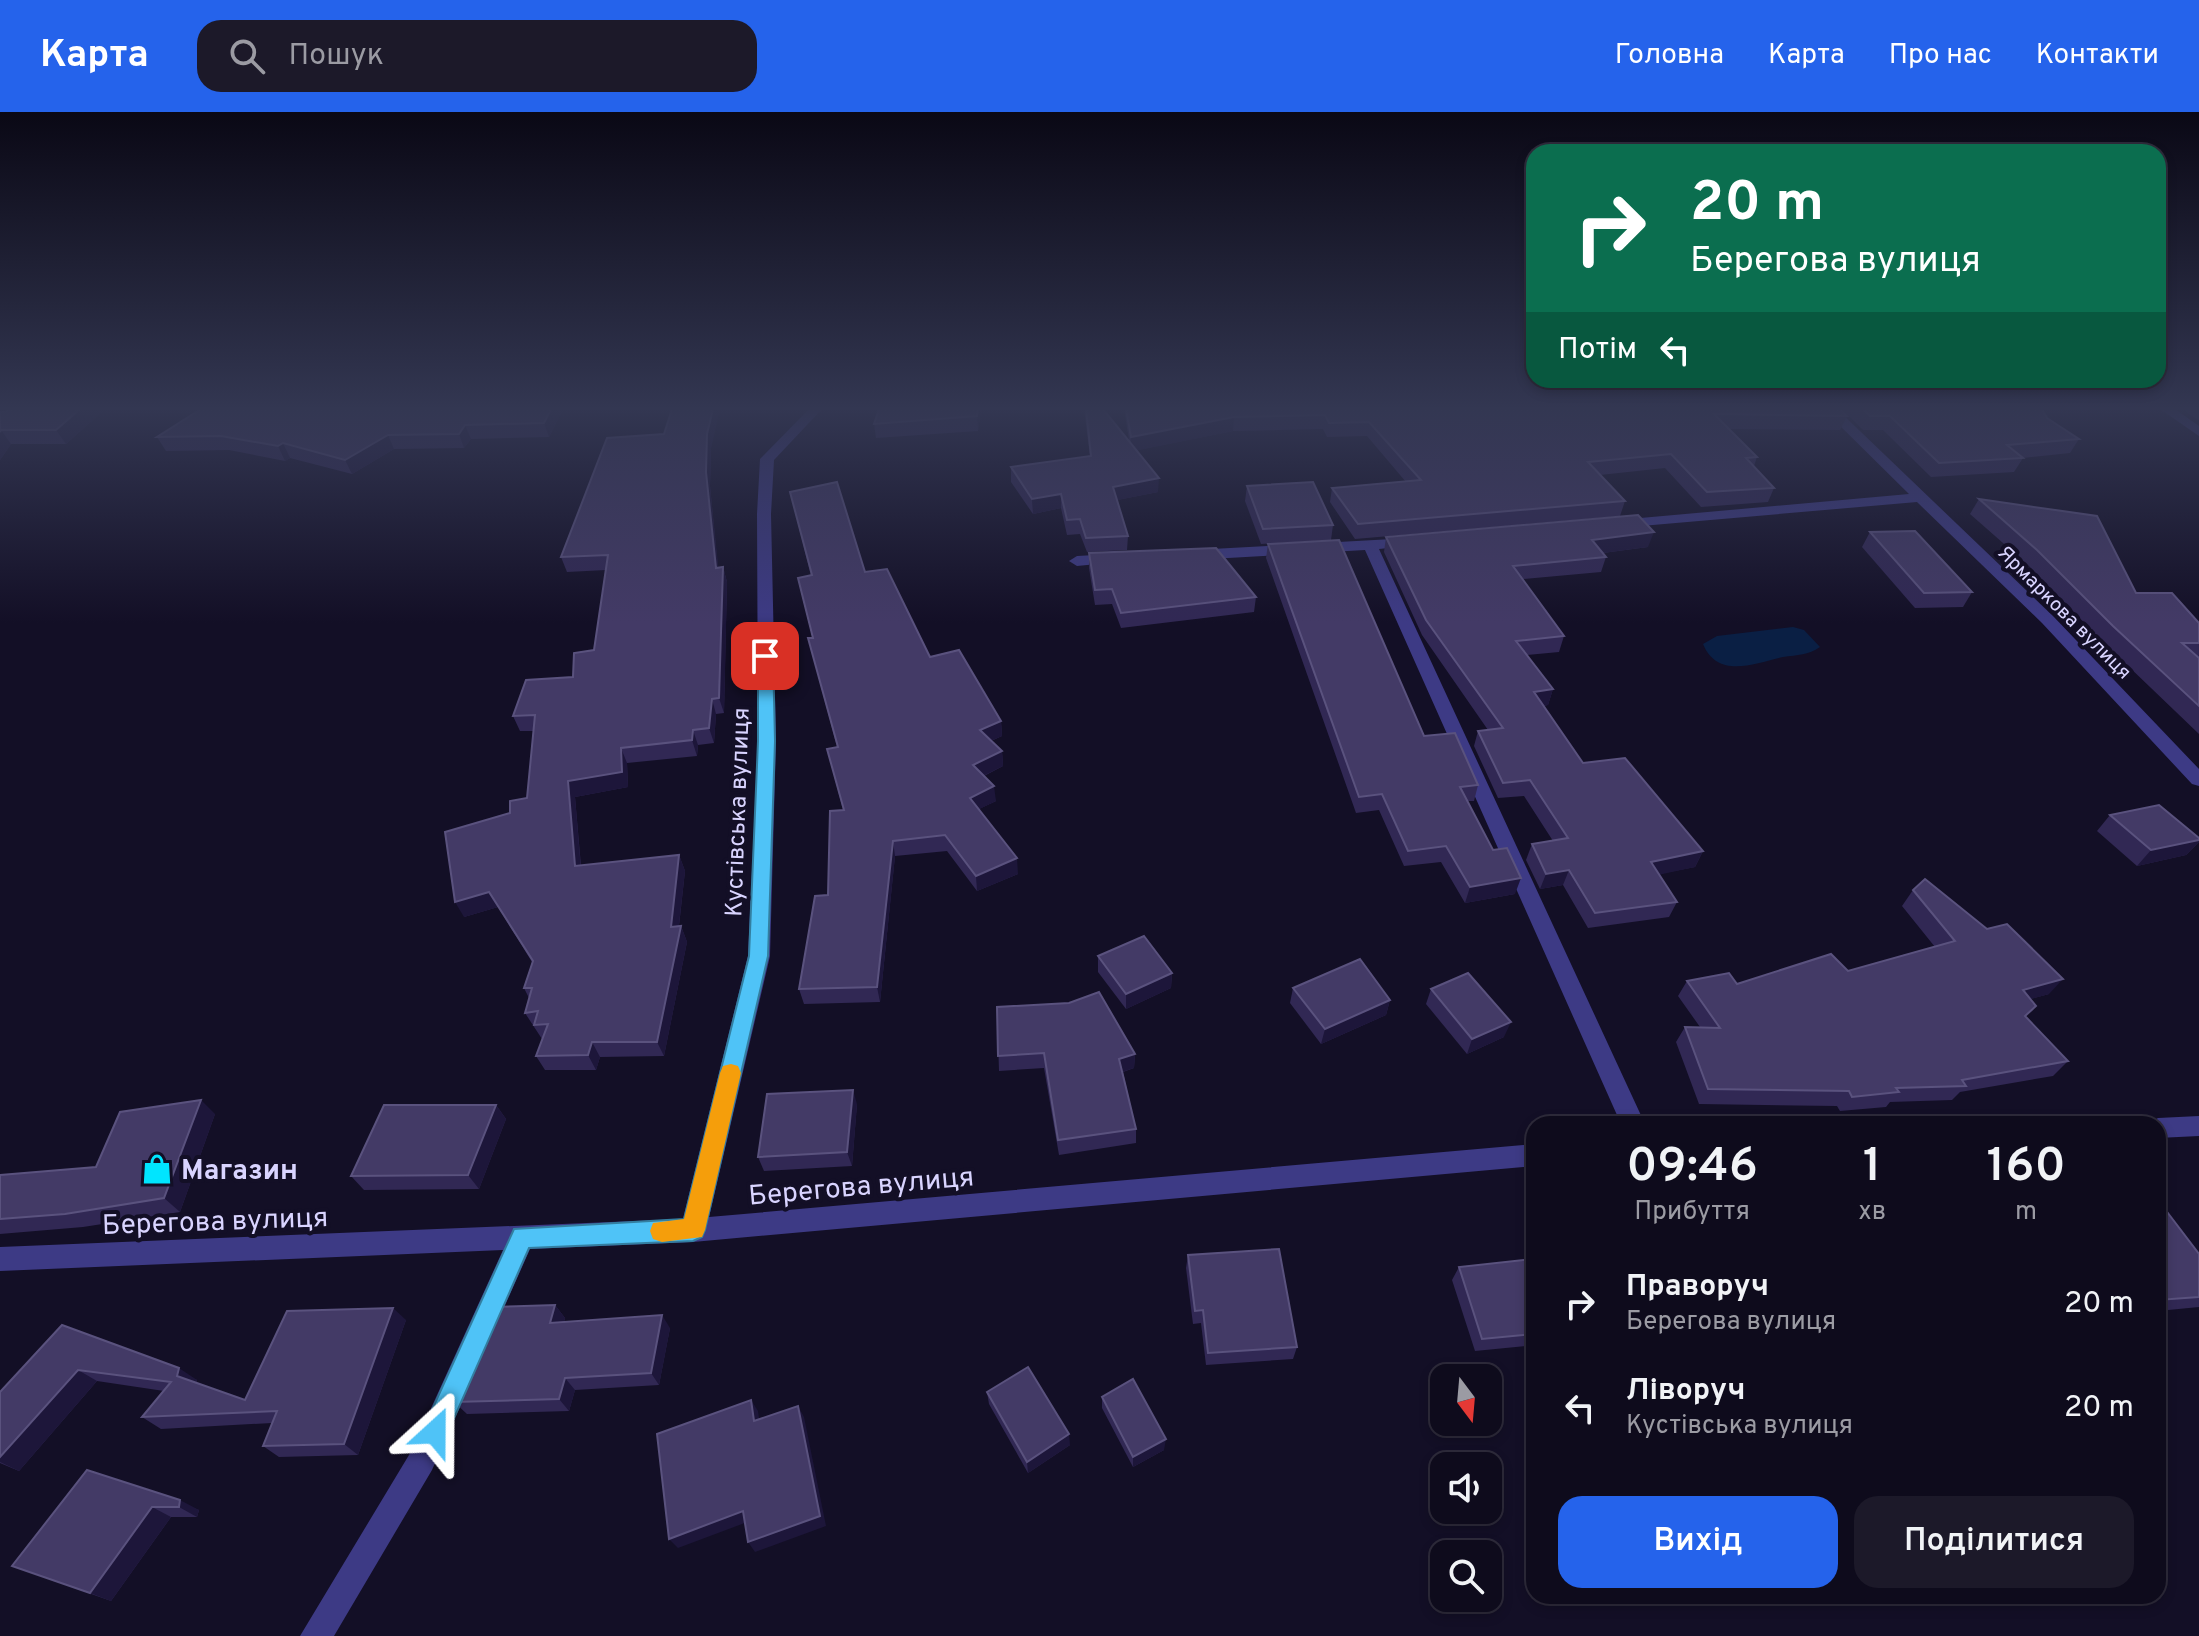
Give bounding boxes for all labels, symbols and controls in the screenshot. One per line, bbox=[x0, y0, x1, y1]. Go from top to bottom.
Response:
search box bbox=[197, 20, 757, 92]
text: Карта bbox=[40, 32, 149, 81]
icon: search bbox=[225, 34, 269, 78]
text: Пошук bbox=[289, 38, 384, 75]
text: Головна bbox=[1615, 38, 1724, 74]
text: Карта bbox=[1768, 38, 1845, 74]
text: Про нас bbox=[1889, 38, 1992, 74]
text: Контакти bbox=[2036, 38, 2159, 74]
text: 20 m bbox=[1690, 170, 1824, 240]
icon: right bbox=[1558, 176, 1662, 280]
text: Берегова вулиця bbox=[1690, 239, 1981, 285]
icon: left bbox=[1653, 328, 1697, 372]
text: Потім bbox=[1558, 332, 1637, 369]
street label: Ярмаркова вулиця bbox=[1991, 541, 2136, 686]
pin bbox=[731, 622, 799, 690]
icon: arrive bbox=[743, 634, 787, 678]
street label: Кустівська вулиця bbox=[720, 707, 758, 917]
text: 09:46 bbox=[1626, 1138, 1758, 1198]
text: 1 bbox=[1863, 1138, 1882, 1198]
text: 160 bbox=[1986, 1138, 2066, 1198]
shop icon: Магазин bbox=[140, 1152, 174, 1186]
place label: Магазин bbox=[181, 1154, 298, 1190]
street label: Берегова вулиця bbox=[747, 1160, 976, 1216]
text: Прибуття bbox=[1634, 1196, 1750, 1229]
text: хв bbox=[1858, 1196, 1886, 1229]
text: m bbox=[2015, 1196, 2037, 1229]
street label: Берегова вулиця bbox=[101, 1201, 329, 1245]
text: Праворуч bbox=[1626, 1269, 1769, 1306]
icon: right bbox=[1558, 1282, 1602, 1326]
text: 20 m bbox=[2064, 1286, 2134, 1323]
text: Берегова вулиця bbox=[1626, 1306, 1836, 1339]
north arrow bbox=[1430, 1364, 1502, 1436]
map controls bbox=[1430, 1364, 1502, 1612]
text: Ліворуч bbox=[1626, 1373, 1745, 1410]
icon: left bbox=[1558, 1386, 1602, 1430]
position arrow bbox=[393, 1390, 477, 1474]
text: 20 m bbox=[2064, 1390, 2134, 1427]
text: Кустівська вулиця bbox=[1626, 1410, 1853, 1443]
button: sound bbox=[1430, 1452, 1502, 1524]
button: Вихід bbox=[1558, 1496, 1838, 1588]
button: Поділитися bbox=[1854, 1496, 2134, 1588]
button: search bbox=[1430, 1540, 1502, 1612]

